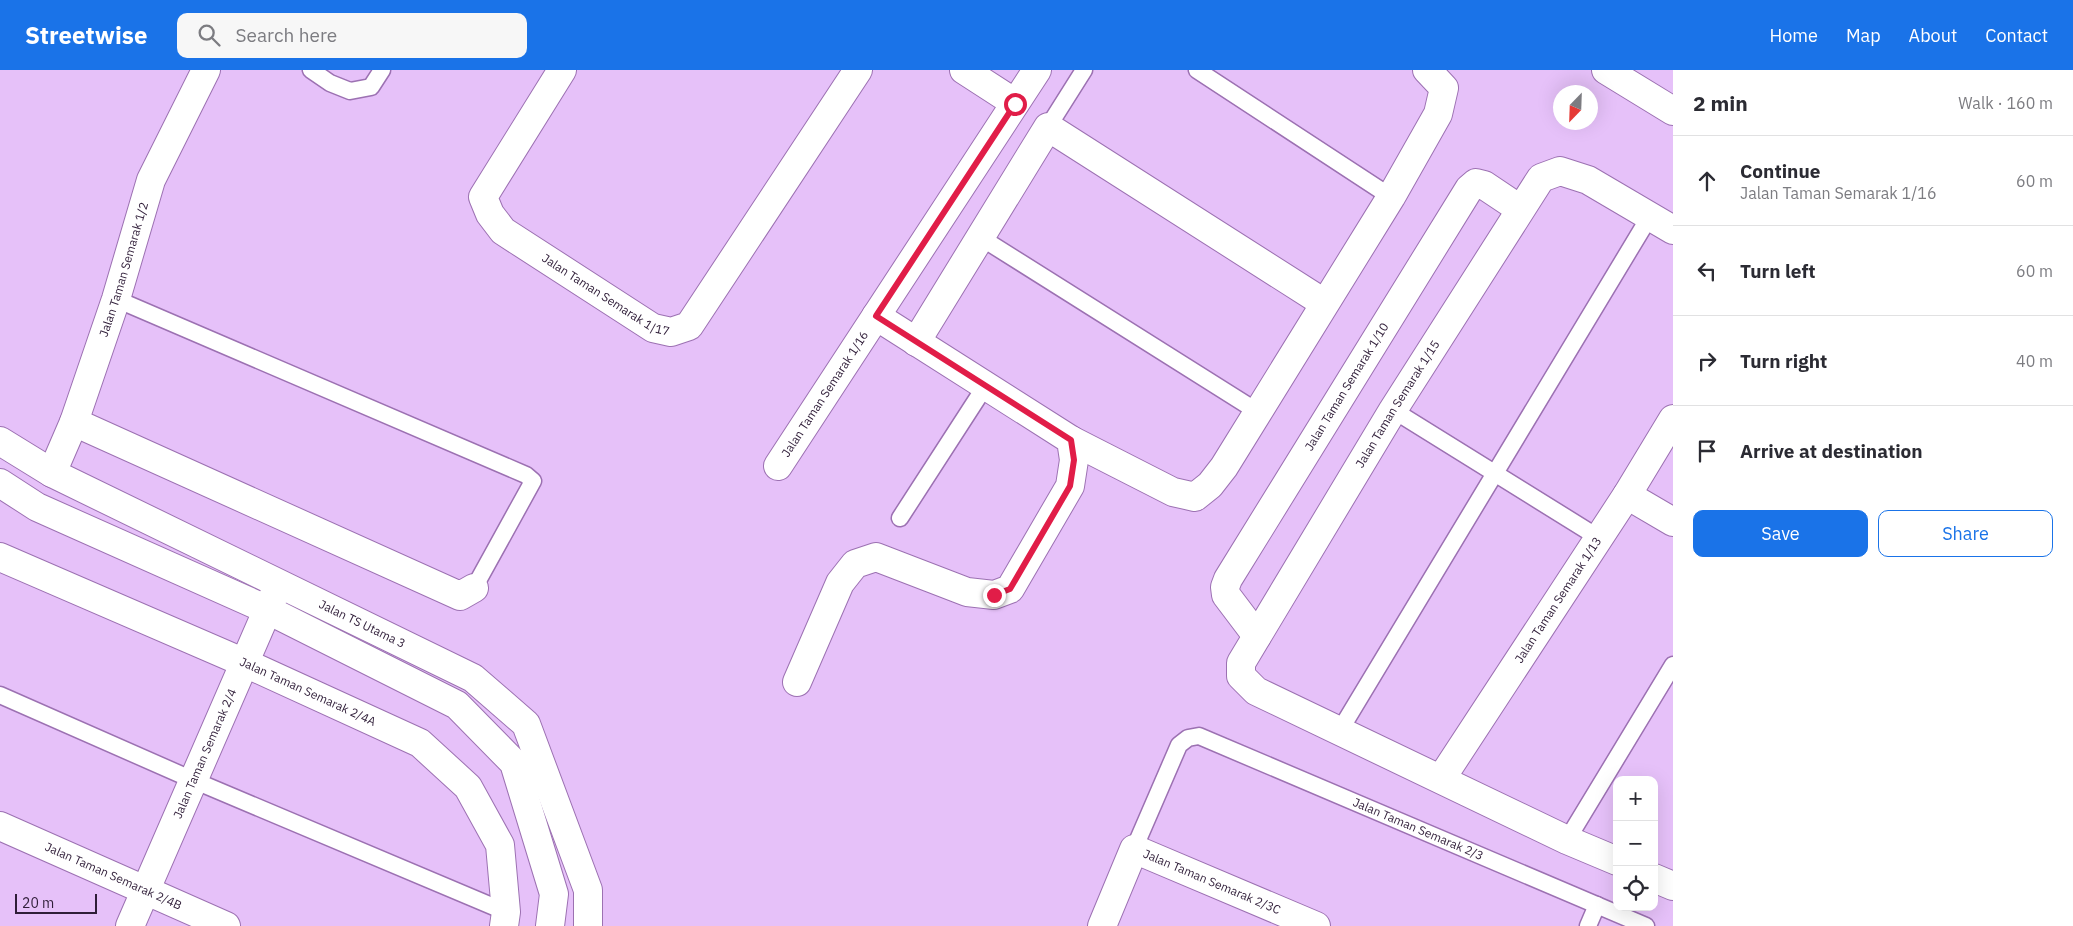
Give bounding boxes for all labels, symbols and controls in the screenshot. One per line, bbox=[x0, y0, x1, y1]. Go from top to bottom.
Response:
search box bbox=[177, 13, 527, 58]
text: Streetwise bbox=[25, 19, 147, 51]
icon: search bbox=[195, 21, 223, 49]
text: Search here bbox=[235, 23, 337, 47]
text: Home bbox=[1770, 24, 1818, 47]
text: Map bbox=[1846, 24, 1881, 47]
text: About bbox=[1909, 24, 1957, 47]
text: Contact bbox=[1985, 24, 2048, 47]
north arrow bbox=[1553, 85, 1598, 130]
text: 2 min bbox=[1693, 89, 1748, 117]
route start bbox=[1004, 93, 1027, 116]
text: Walk · 160 m bbox=[1958, 93, 2053, 113]
text: Continue bbox=[1740, 159, 1820, 183]
icon: ahead bbox=[1693, 167, 1721, 195]
text: 60 m bbox=[2016, 171, 2053, 191]
text: Jalan Taman Semarak 1/16 bbox=[1740, 183, 1937, 203]
street label: Jalan Taman Semarak 1/2 bbox=[96, 200, 151, 339]
street label: Jalan Taman Semarak 1/17 bbox=[539, 250, 671, 338]
icon: left bbox=[1693, 257, 1721, 285]
text: Turn left bbox=[1740, 259, 1816, 283]
text: 60 m bbox=[2016, 261, 2053, 281]
street label: Jalan Taman Semarak 1/10 bbox=[1301, 320, 1392, 453]
street label: Jalan Taman Semarak 1/16 bbox=[778, 328, 871, 460]
street label: Jalan Taman Semarak 1/15 bbox=[1352, 337, 1443, 470]
icon: right bbox=[1693, 347, 1721, 375]
text: Turn right bbox=[1740, 349, 1827, 373]
text: 40 m bbox=[2016, 351, 2053, 371]
icon: arrive bbox=[1693, 437, 1721, 465]
text: Arrive at destination bbox=[1740, 439, 1923, 463]
button: Save bbox=[1693, 510, 1868, 557]
button: Share bbox=[1878, 510, 2053, 557]
street label: Jalan Taman Semarak 1/13 bbox=[1511, 534, 1605, 666]
route end bbox=[983, 584, 1006, 607]
street label: Jalan TS Utama 3 bbox=[317, 596, 408, 651]
street label: Jalan Taman Semarak 2/4A bbox=[238, 654, 379, 729]
street label: Jalan Taman Semarak 2/4 bbox=[170, 686, 239, 821]
map controls bbox=[1613, 776, 1658, 911]
button: + bbox=[1613, 776, 1658, 821]
street label: Jalan Taman Semarak 2/3 bbox=[1351, 794, 1486, 863]
button: − bbox=[1613, 821, 1658, 866]
street label: Jalan Taman Semarak 2/4B bbox=[43, 839, 185, 913]
street label: Jalan Taman Semarak 2/3C bbox=[1141, 846, 1284, 917]
button: locate bbox=[1613, 866, 1658, 911]
scale bar bbox=[15, 891, 98, 914]
text: 20 m bbox=[22, 894, 54, 912]

